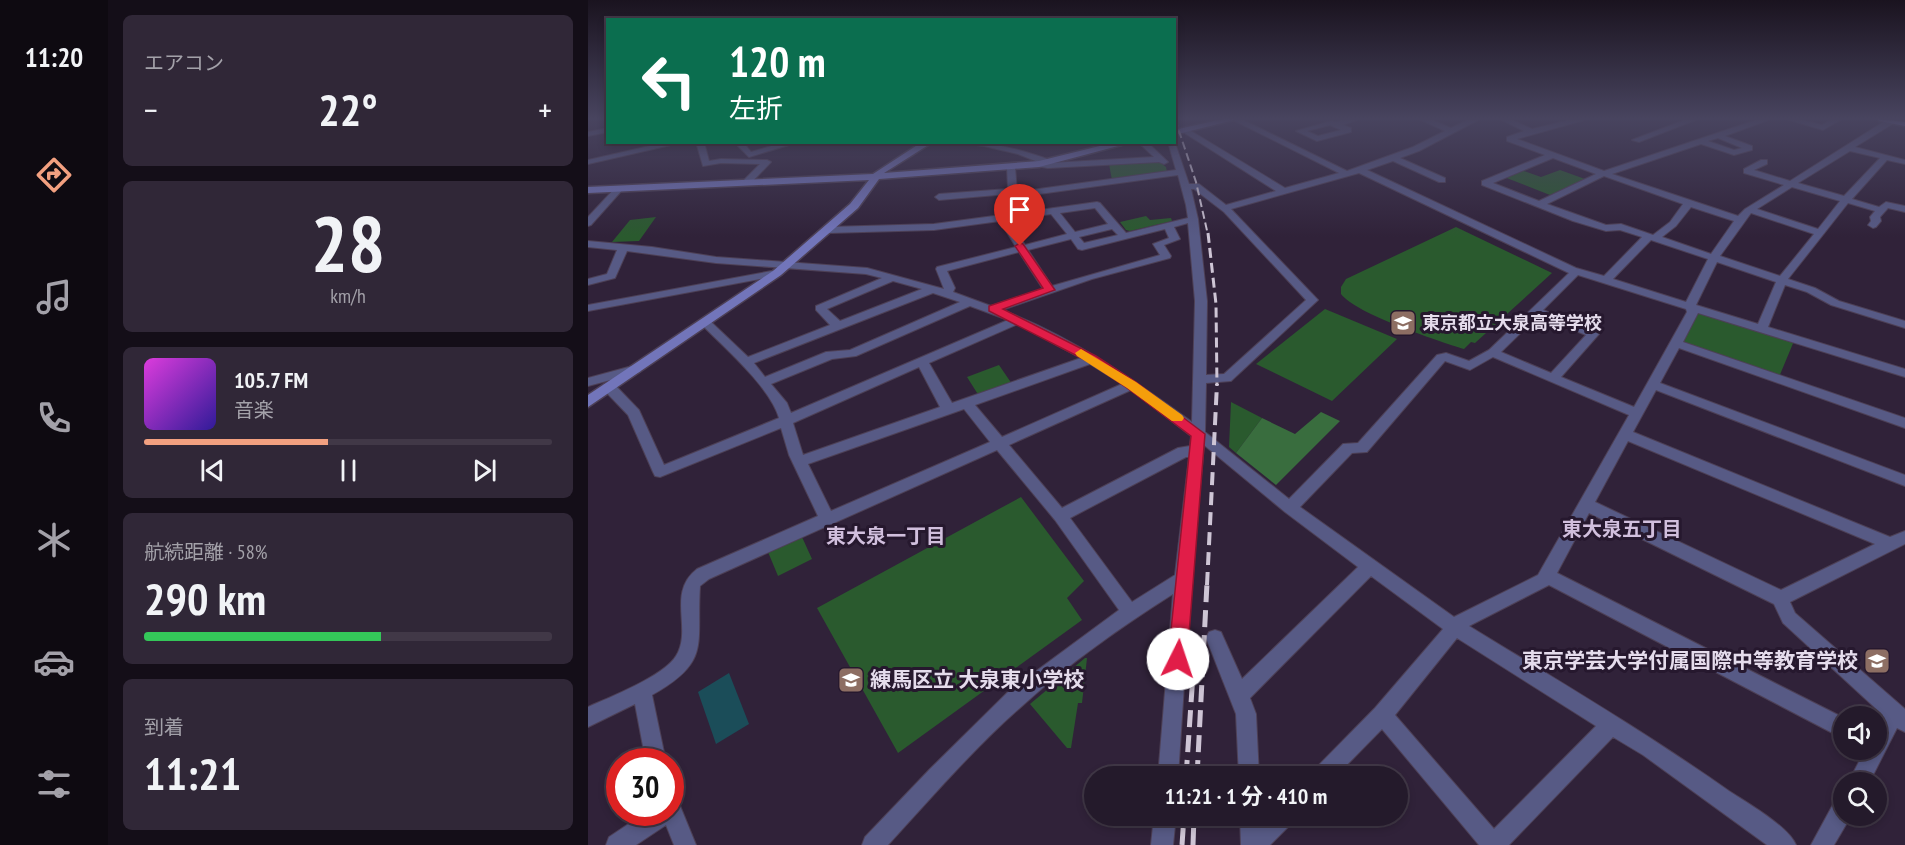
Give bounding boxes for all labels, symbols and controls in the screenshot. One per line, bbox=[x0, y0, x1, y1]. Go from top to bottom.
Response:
text: 120 m bbox=[729, 34, 826, 89]
text: 11:20 bbox=[25, 40, 83, 74]
icon: left bbox=[630, 42, 708, 120]
text: エアコン bbox=[144, 50, 224, 76]
text: 22° bbox=[318, 80, 378, 138]
text: − bbox=[144, 88, 158, 131]
text: + bbox=[538, 88, 552, 131]
text: 左折 bbox=[729, 91, 783, 125]
icon: directions bbox=[33, 154, 75, 196]
pin bbox=[994, 184, 1045, 246]
text: 28 bbox=[311, 193, 385, 294]
icon: arrive bbox=[1003, 193, 1036, 226]
icon: music bbox=[33, 276, 75, 318]
text: km/h bbox=[330, 283, 366, 309]
school or university icon: 東京都立大泉高等学校 bbox=[1388, 308, 1418, 338]
place label: 東京都立大泉高等学校 bbox=[1422, 311, 1602, 334]
text: 105.7 FM bbox=[234, 366, 308, 394]
icon: phone bbox=[33, 397, 75, 439]
text: 音楽 bbox=[234, 397, 274, 423]
icon: previous bbox=[196, 454, 229, 487]
icon: pause bbox=[332, 454, 365, 487]
icon: next bbox=[468, 454, 501, 487]
district label: 東大泉五丁目 bbox=[1562, 516, 1682, 542]
icon: climate bbox=[33, 519, 75, 561]
district label: 東大泉一丁目 bbox=[826, 523, 946, 549]
text: 航続距離 · 58% bbox=[144, 539, 267, 565]
text: 290 km bbox=[144, 569, 266, 627]
position arrow bbox=[1146, 627, 1210, 691]
icon: car bbox=[33, 641, 75, 683]
school or university icon: 東京学芸大学付属国際中等教育学校 bbox=[1862, 646, 1892, 676]
place label: 東京学芸大学付属国際中等教育学校 bbox=[1522, 647, 1858, 674]
school or university icon: 練馬区立 大泉東小学校 bbox=[836, 665, 866, 695]
place label: 練馬区立 大泉東小学校 bbox=[870, 666, 1084, 693]
map controls bbox=[1833, 706, 1887, 826]
button: sound bbox=[1833, 706, 1887, 760]
text: 到着 bbox=[144, 714, 184, 740]
text: 11:21 bbox=[144, 744, 241, 802]
speed limit sign: 30 bbox=[606, 748, 684, 826]
icon: filters bbox=[33, 763, 75, 805]
button: search bbox=[1833, 772, 1887, 826]
text: 11:21 · 1 分 · 410 m bbox=[1165, 782, 1327, 810]

